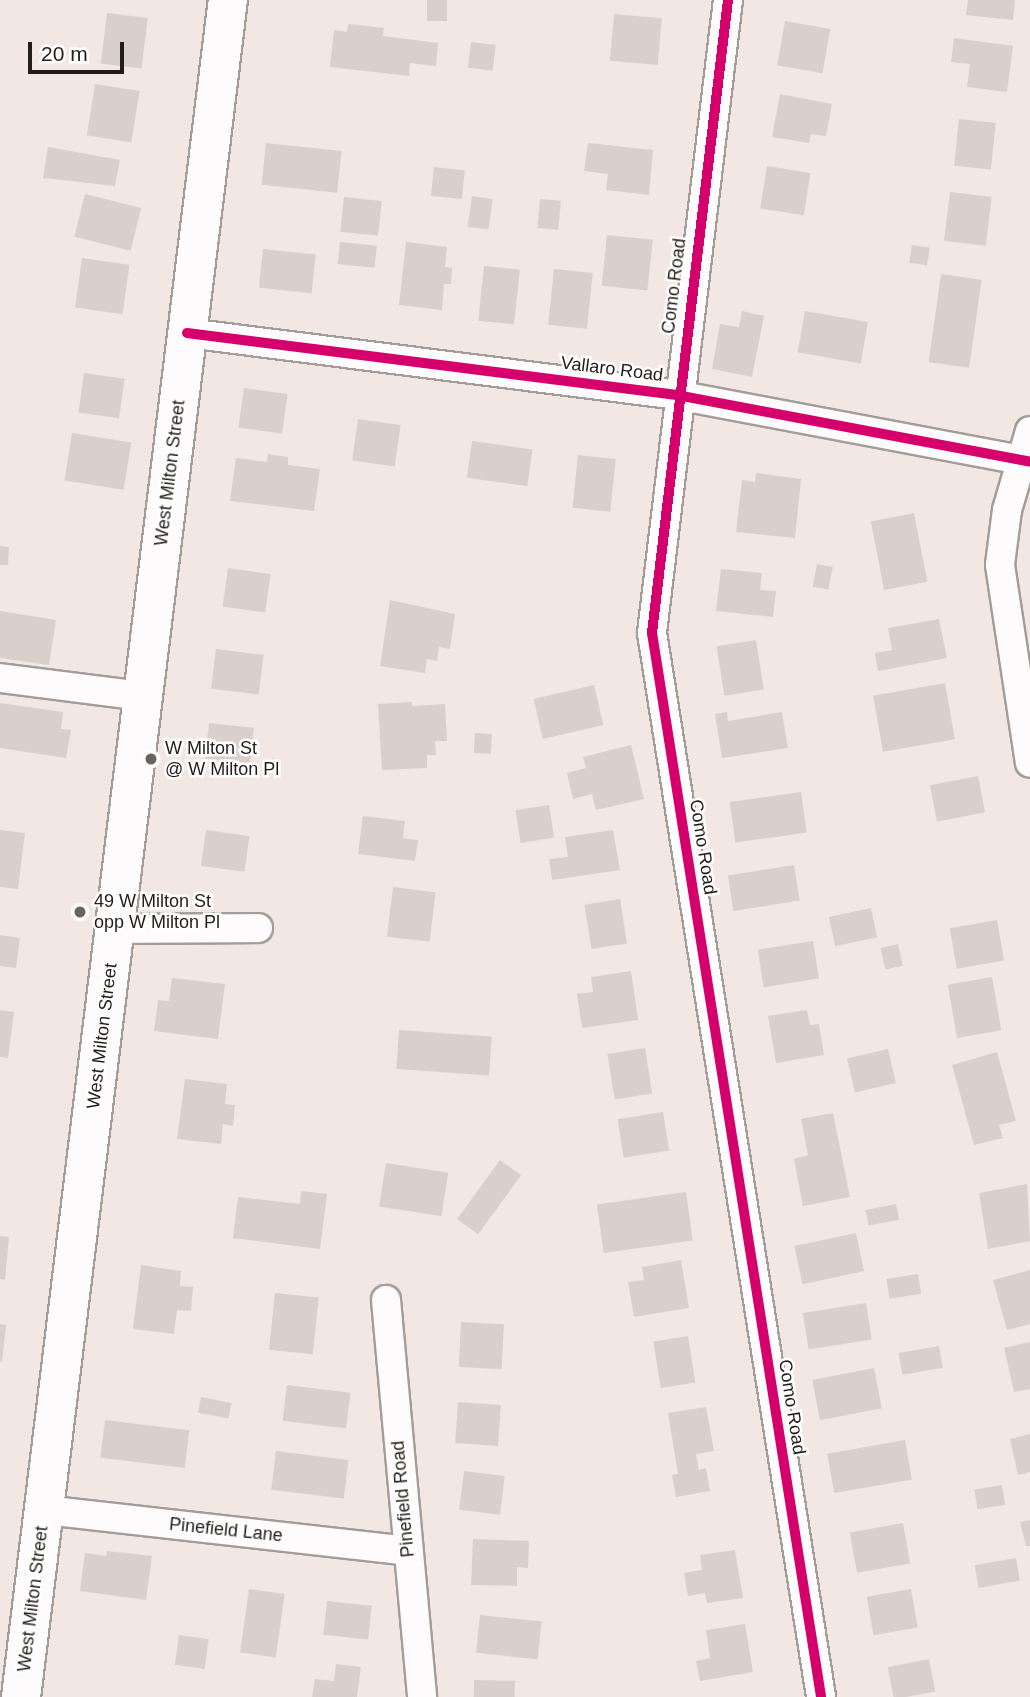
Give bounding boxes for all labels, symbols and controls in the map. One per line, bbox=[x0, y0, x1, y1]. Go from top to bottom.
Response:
scale bar bbox=[32, 28, 128, 72]
text: 20 m bbox=[41, 42, 88, 65]
street label: Como Road bbox=[657, 237, 691, 335]
street label: Vallaro Road bbox=[560, 352, 664, 386]
street label: West Milton Street bbox=[150, 399, 190, 547]
place label: W Milton St @ W Milton Pl bbox=[165, 738, 279, 780]
marker: W Milton St @ W Milton Pl bbox=[143, 751, 159, 767]
street label: Como Road bbox=[685, 798, 721, 896]
place label: 49 W Milton St opp W Milton Pl bbox=[94, 891, 220, 934]
marker: 49 W Milton St opp W Milton Pl bbox=[72, 904, 88, 920]
street label: West Milton Street bbox=[82, 962, 122, 1110]
street label: Como Road bbox=[774, 1358, 810, 1456]
street label: Pinefield Road bbox=[387, 1440, 419, 1558]
street label: Pinefield Lane bbox=[168, 1513, 284, 1547]
street label: West Milton Street bbox=[13, 1525, 53, 1673]

